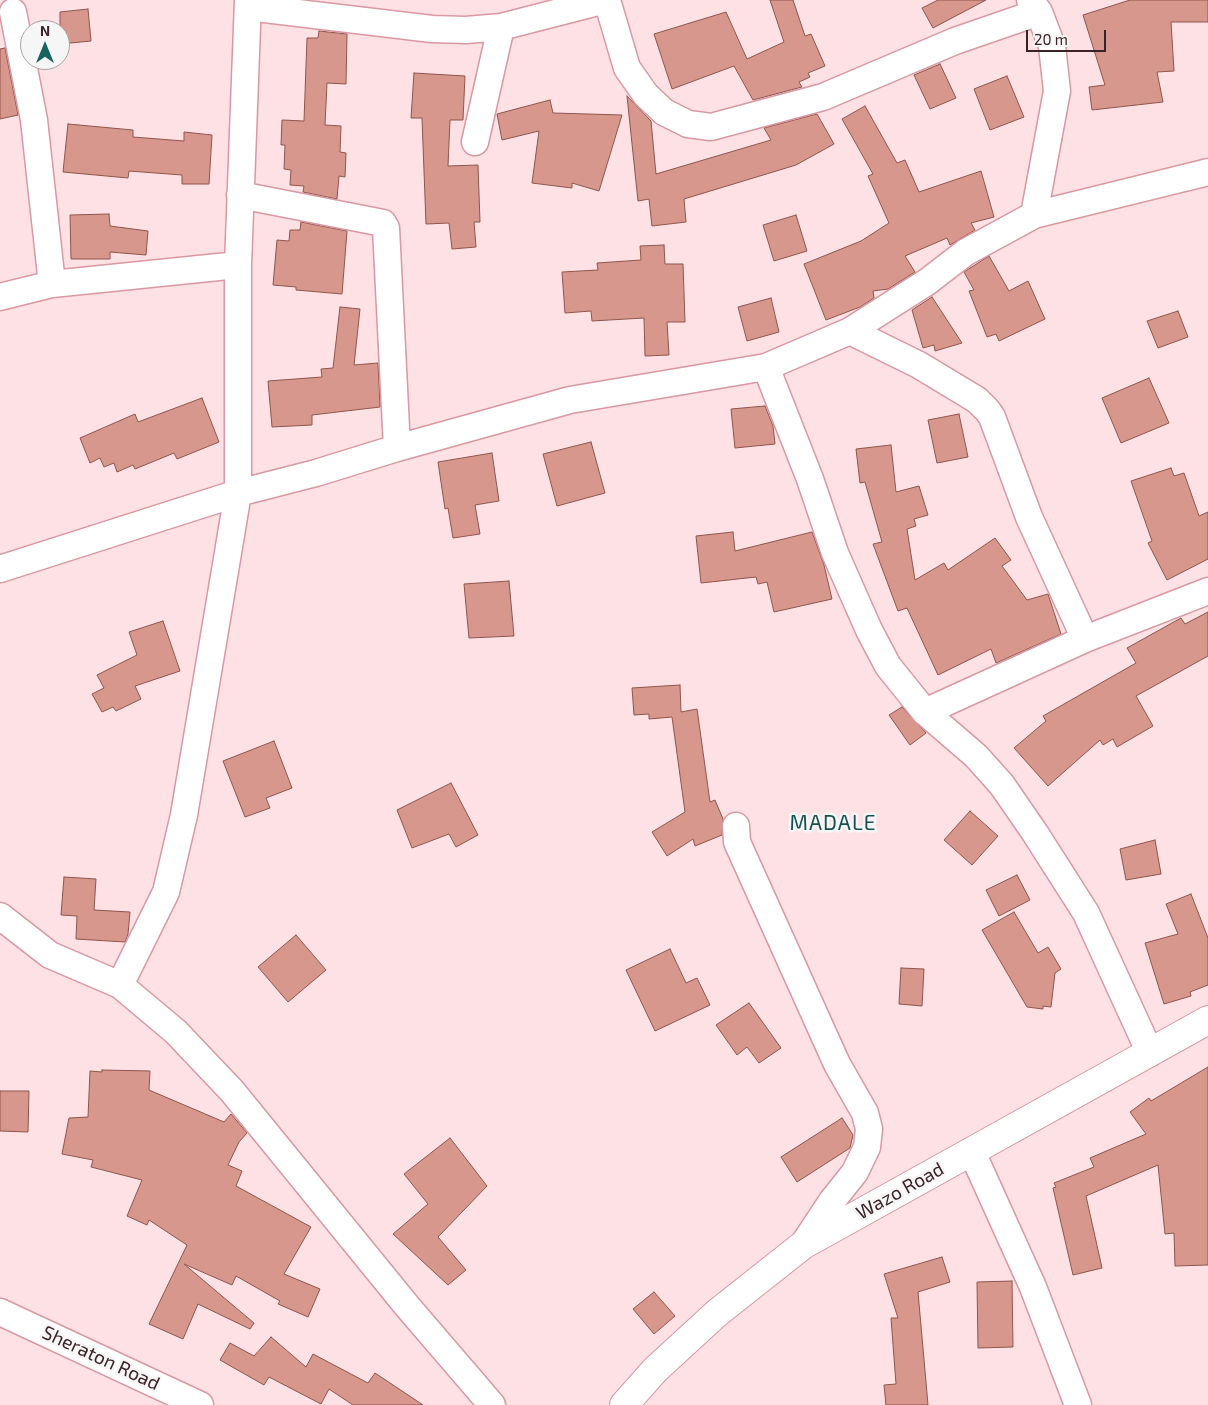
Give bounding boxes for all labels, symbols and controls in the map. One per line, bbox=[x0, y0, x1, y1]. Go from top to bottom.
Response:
north arrow bbox=[20, 20, 70, 70]
scale bar bbox=[1028, 20, 1108, 52]
text: N bbox=[40, 22, 50, 39]
text: 20 m bbox=[1034, 30, 1068, 48]
district label: MADALE bbox=[789, 810, 877, 836]
street label: Wazo Road bbox=[852, 1158, 948, 1224]
street label: Sheraton Road bbox=[39, 1321, 163, 1395]

